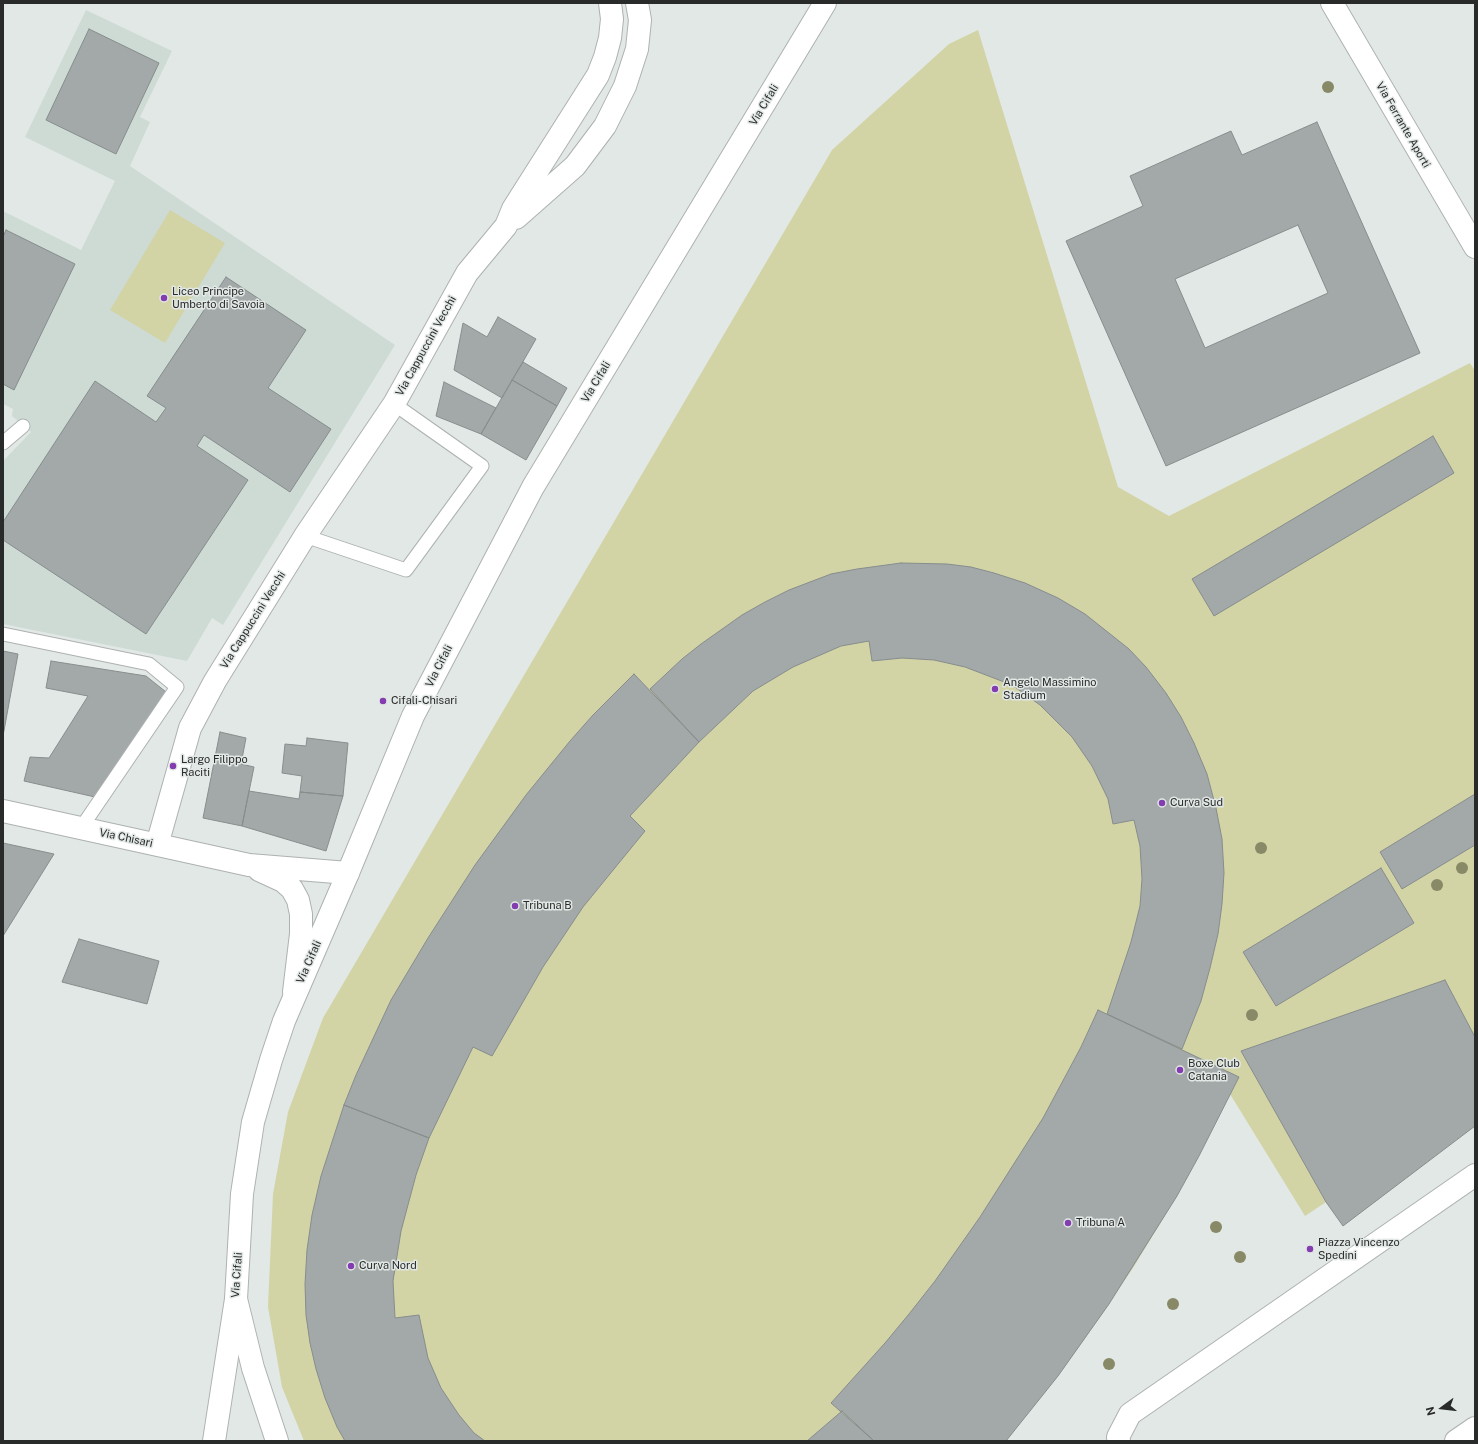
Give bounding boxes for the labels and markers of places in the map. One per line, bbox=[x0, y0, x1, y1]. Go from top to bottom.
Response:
place label: Liceo Principe Umberto di Savoia bbox=[172, 285, 265, 311]
marker: Liceo Principe Umberto di Savoia bbox=[159, 293, 169, 303]
place label: Angelo Massimino Stadium bbox=[1003, 676, 1097, 702]
marker: Angelo Massimino Stadium bbox=[990, 684, 1000, 694]
place label: Cifali-Chisari bbox=[391, 694, 457, 708]
marker: Cifali-Chisari bbox=[378, 696, 388, 706]
place label: Largo Filippo Raciti bbox=[181, 753, 248, 779]
marker: Largo Filippo Raciti bbox=[168, 761, 178, 771]
place label: Curva Sud bbox=[1170, 796, 1223, 810]
marker: Curva Sud bbox=[1157, 798, 1167, 808]
place label: Tribuna B bbox=[523, 899, 572, 913]
marker: Tribuna B bbox=[510, 901, 520, 911]
place label: Boxe Club Catania bbox=[1188, 1057, 1240, 1083]
marker: Boxe Club Catania bbox=[1175, 1065, 1185, 1075]
place label: Tribuna A bbox=[1076, 1216, 1125, 1230]
marker: Tribuna A bbox=[1063, 1218, 1073, 1228]
place label: Piazza Vincenzo Spedini bbox=[1318, 1236, 1400, 1262]
marker: Piazza Vincenzo Spedini bbox=[1305, 1244, 1315, 1254]
place label: Curva Nord bbox=[359, 1259, 417, 1273]
marker: Curva Nord bbox=[346, 1261, 356, 1271]

